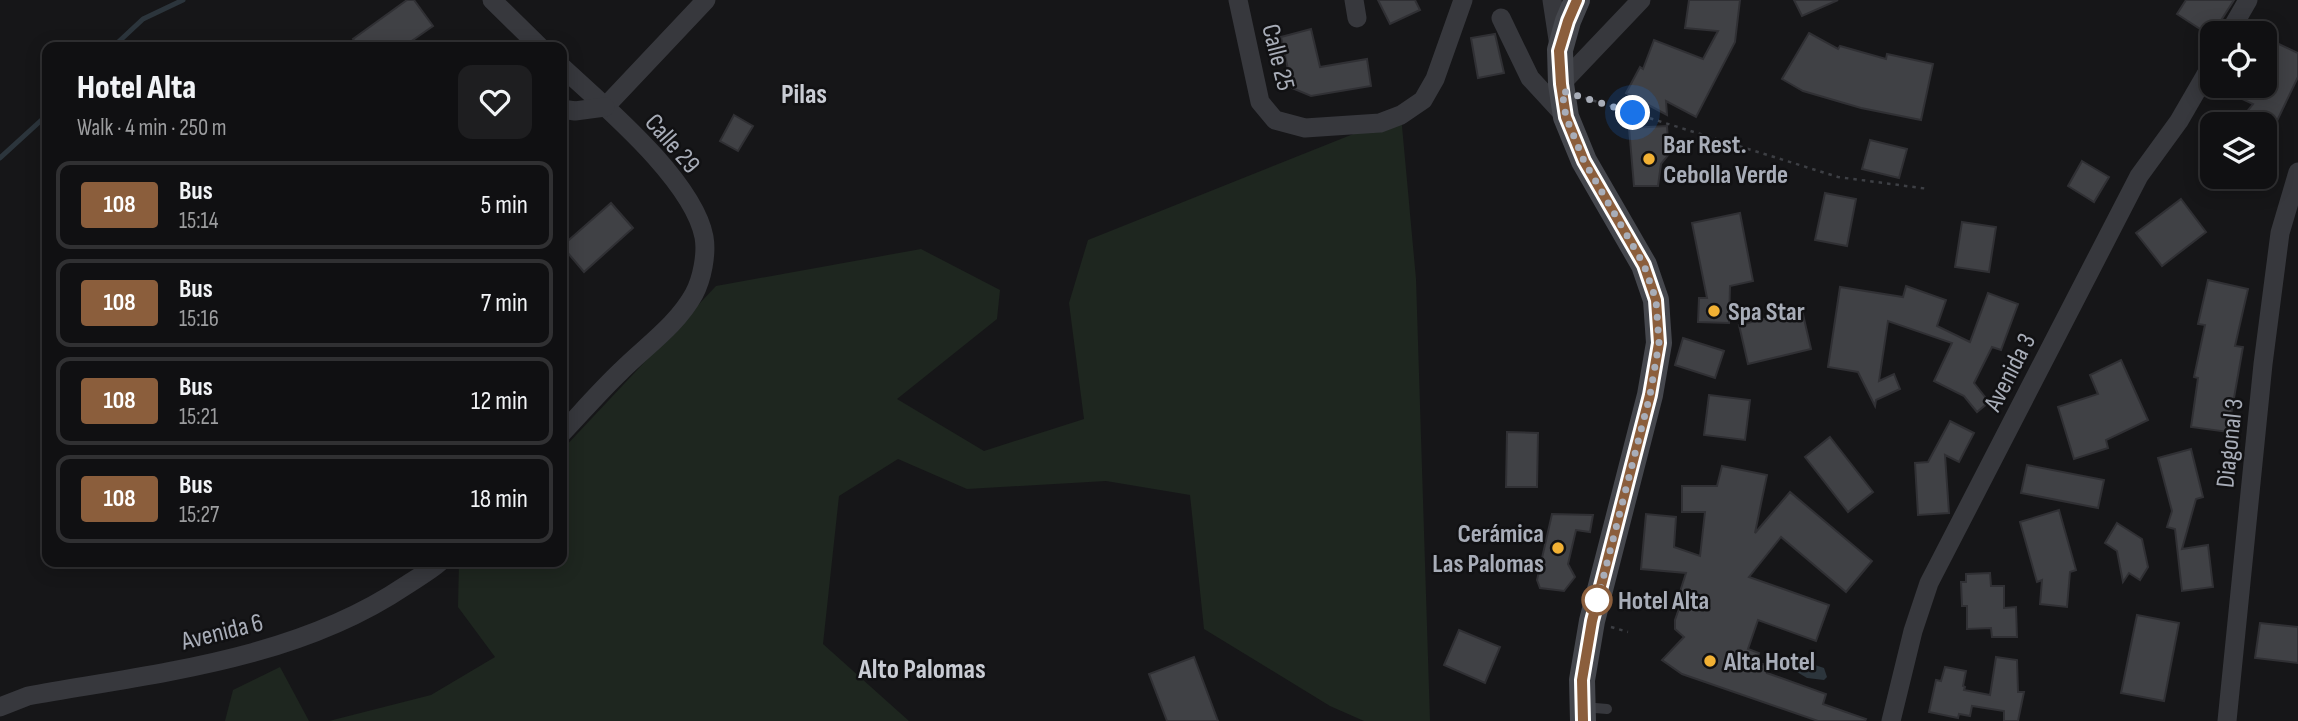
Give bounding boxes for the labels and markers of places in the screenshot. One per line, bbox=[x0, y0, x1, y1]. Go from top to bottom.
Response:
place label: Bar Rest. Cebolla Verde bbox=[1663, 130, 1788, 191]
marker: Bar Rest. Cebolla Verde bbox=[1641, 151, 1657, 167]
place label: Spa Star bbox=[1728, 297, 1805, 328]
marker: Spa Star bbox=[1706, 303, 1722, 319]
place label: Cerámica Las Palomas bbox=[1432, 519, 1544, 580]
marker: Cerámica Las Palomas bbox=[1550, 540, 1566, 556]
marker: Hotel Alta bbox=[1582, 585, 1612, 615]
place label: Hotel Alta bbox=[1618, 586, 1709, 617]
place label: Alta Hotel bbox=[1723, 647, 1815, 678]
marker: Alta Hotel bbox=[1702, 653, 1718, 669]

